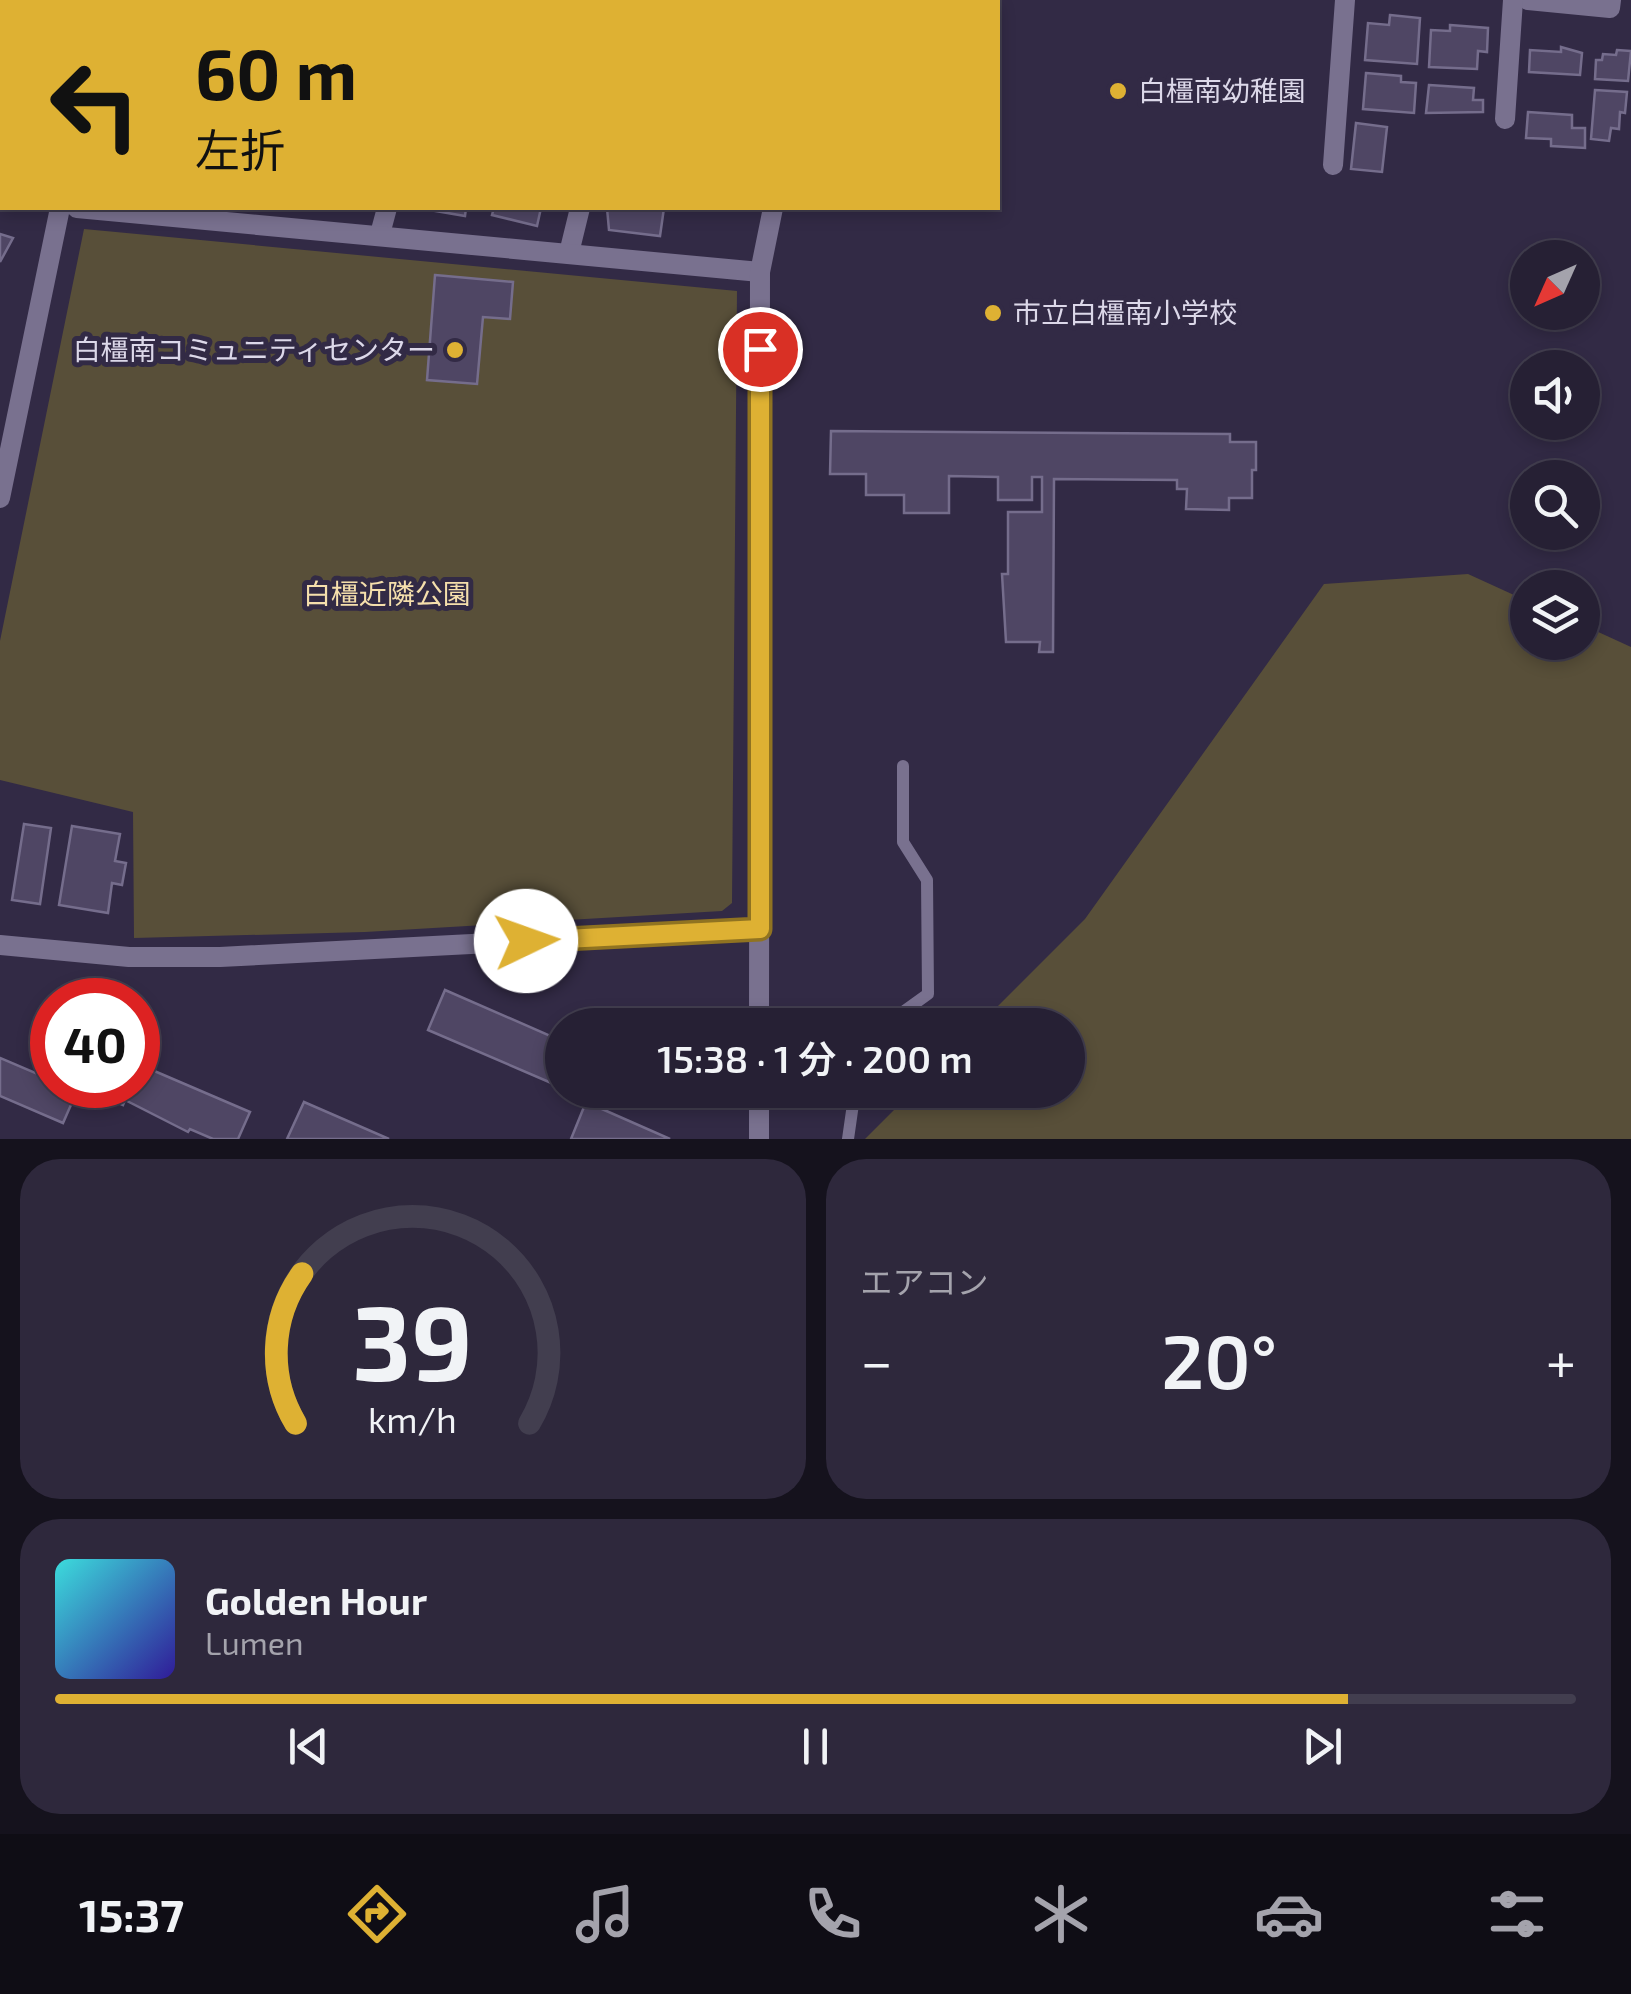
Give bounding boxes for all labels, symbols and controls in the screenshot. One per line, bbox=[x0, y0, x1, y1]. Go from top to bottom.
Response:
text: 60 m bbox=[195, 30, 357, 114]
icon: left bbox=[30, 40, 160, 170]
place label: 白橿南幼稚園 bbox=[1138, 73, 1306, 107]
marker: 白橿南幼稚園 bbox=[1107, 80, 1129, 102]
text: 左折 bbox=[195, 122, 285, 176]
north arrow bbox=[1510, 240, 1600, 330]
map controls bbox=[1510, 240, 1600, 660]
place label: 市立白橿南小学校 bbox=[1013, 295, 1237, 329]
marker: 市立白橿南小学校 bbox=[982, 302, 1004, 324]
pin bbox=[718, 307, 803, 392]
icon: arrive bbox=[733, 322, 788, 377]
place label: 白橿南コミュニティセンター bbox=[73, 332, 435, 366]
marker: 白橿南コミュニティセンター bbox=[444, 339, 466, 361]
button: sound bbox=[1510, 350, 1600, 440]
button: search bbox=[1510, 460, 1600, 550]
button: layers bbox=[1510, 570, 1600, 660]
park label: 白橿近隣公園 bbox=[303, 576, 471, 610]
position arrow bbox=[474, 889, 578, 993]
speed limit sign: 40 bbox=[30, 978, 160, 1108]
text: 15:38 · 1 分 · 200 m bbox=[657, 1035, 973, 1081]
text: エアコン bbox=[861, 1262, 989, 1300]
text: 39 bbox=[353, 1277, 473, 1402]
text: 20° bbox=[1161, 1314, 1277, 1404]
text: − bbox=[861, 1327, 893, 1393]
text: + bbox=[1546, 1327, 1576, 1393]
text: km/h bbox=[368, 1397, 457, 1440]
text: Golden Hour bbox=[205, 1577, 427, 1623]
text: Lumen bbox=[205, 1623, 304, 1661]
icon: previous bbox=[281, 1719, 336, 1774]
icon: pause bbox=[788, 1719, 843, 1774]
icon: next bbox=[1295, 1719, 1350, 1774]
icon: directions bbox=[342, 1879, 412, 1949]
icon: music bbox=[570, 1879, 640, 1949]
icon: phone bbox=[798, 1879, 868, 1949]
icon: climate bbox=[1026, 1879, 1096, 1949]
icon: car bbox=[1254, 1879, 1324, 1949]
icon: filters bbox=[1482, 1879, 1552, 1949]
text: 15:37 bbox=[79, 1887, 184, 1941]

